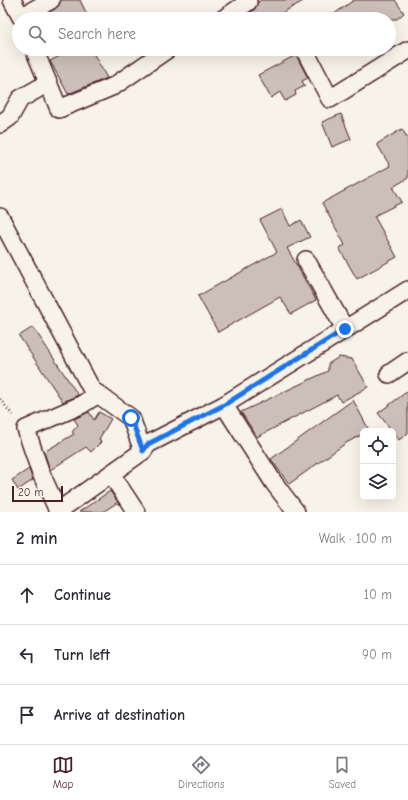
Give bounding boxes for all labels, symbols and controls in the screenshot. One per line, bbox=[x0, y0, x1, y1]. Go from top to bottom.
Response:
search box bbox=[12, 12, 396, 56]
icon: search bbox=[26, 23, 48, 45]
text: Search here bbox=[58, 25, 136, 43]
route end bbox=[336, 320, 354, 338]
route start bbox=[122, 409, 140, 427]
map controls bbox=[360, 428, 396, 500]
button: locate bbox=[360, 428, 396, 464]
button: layers bbox=[360, 464, 396, 500]
scale bar bbox=[12, 484, 63, 503]
text: 20 m bbox=[18, 486, 43, 499]
text: 2 min bbox=[16, 529, 57, 548]
text: Walk · 100 m bbox=[319, 531, 392, 546]
icon: ahead bbox=[16, 584, 38, 606]
text: Continue bbox=[54, 586, 111, 604]
text: 10 m bbox=[364, 587, 392, 602]
icon: left bbox=[16, 644, 38, 666]
text: Turn left bbox=[54, 646, 110, 664]
text: 90 m bbox=[362, 647, 392, 662]
icon: arrive bbox=[16, 704, 38, 726]
text: Arrive at destination bbox=[54, 706, 185, 724]
tab: Map bbox=[52, 754, 74, 791]
tab: Directions bbox=[178, 754, 225, 791]
tab: Saved bbox=[329, 754, 356, 791]

